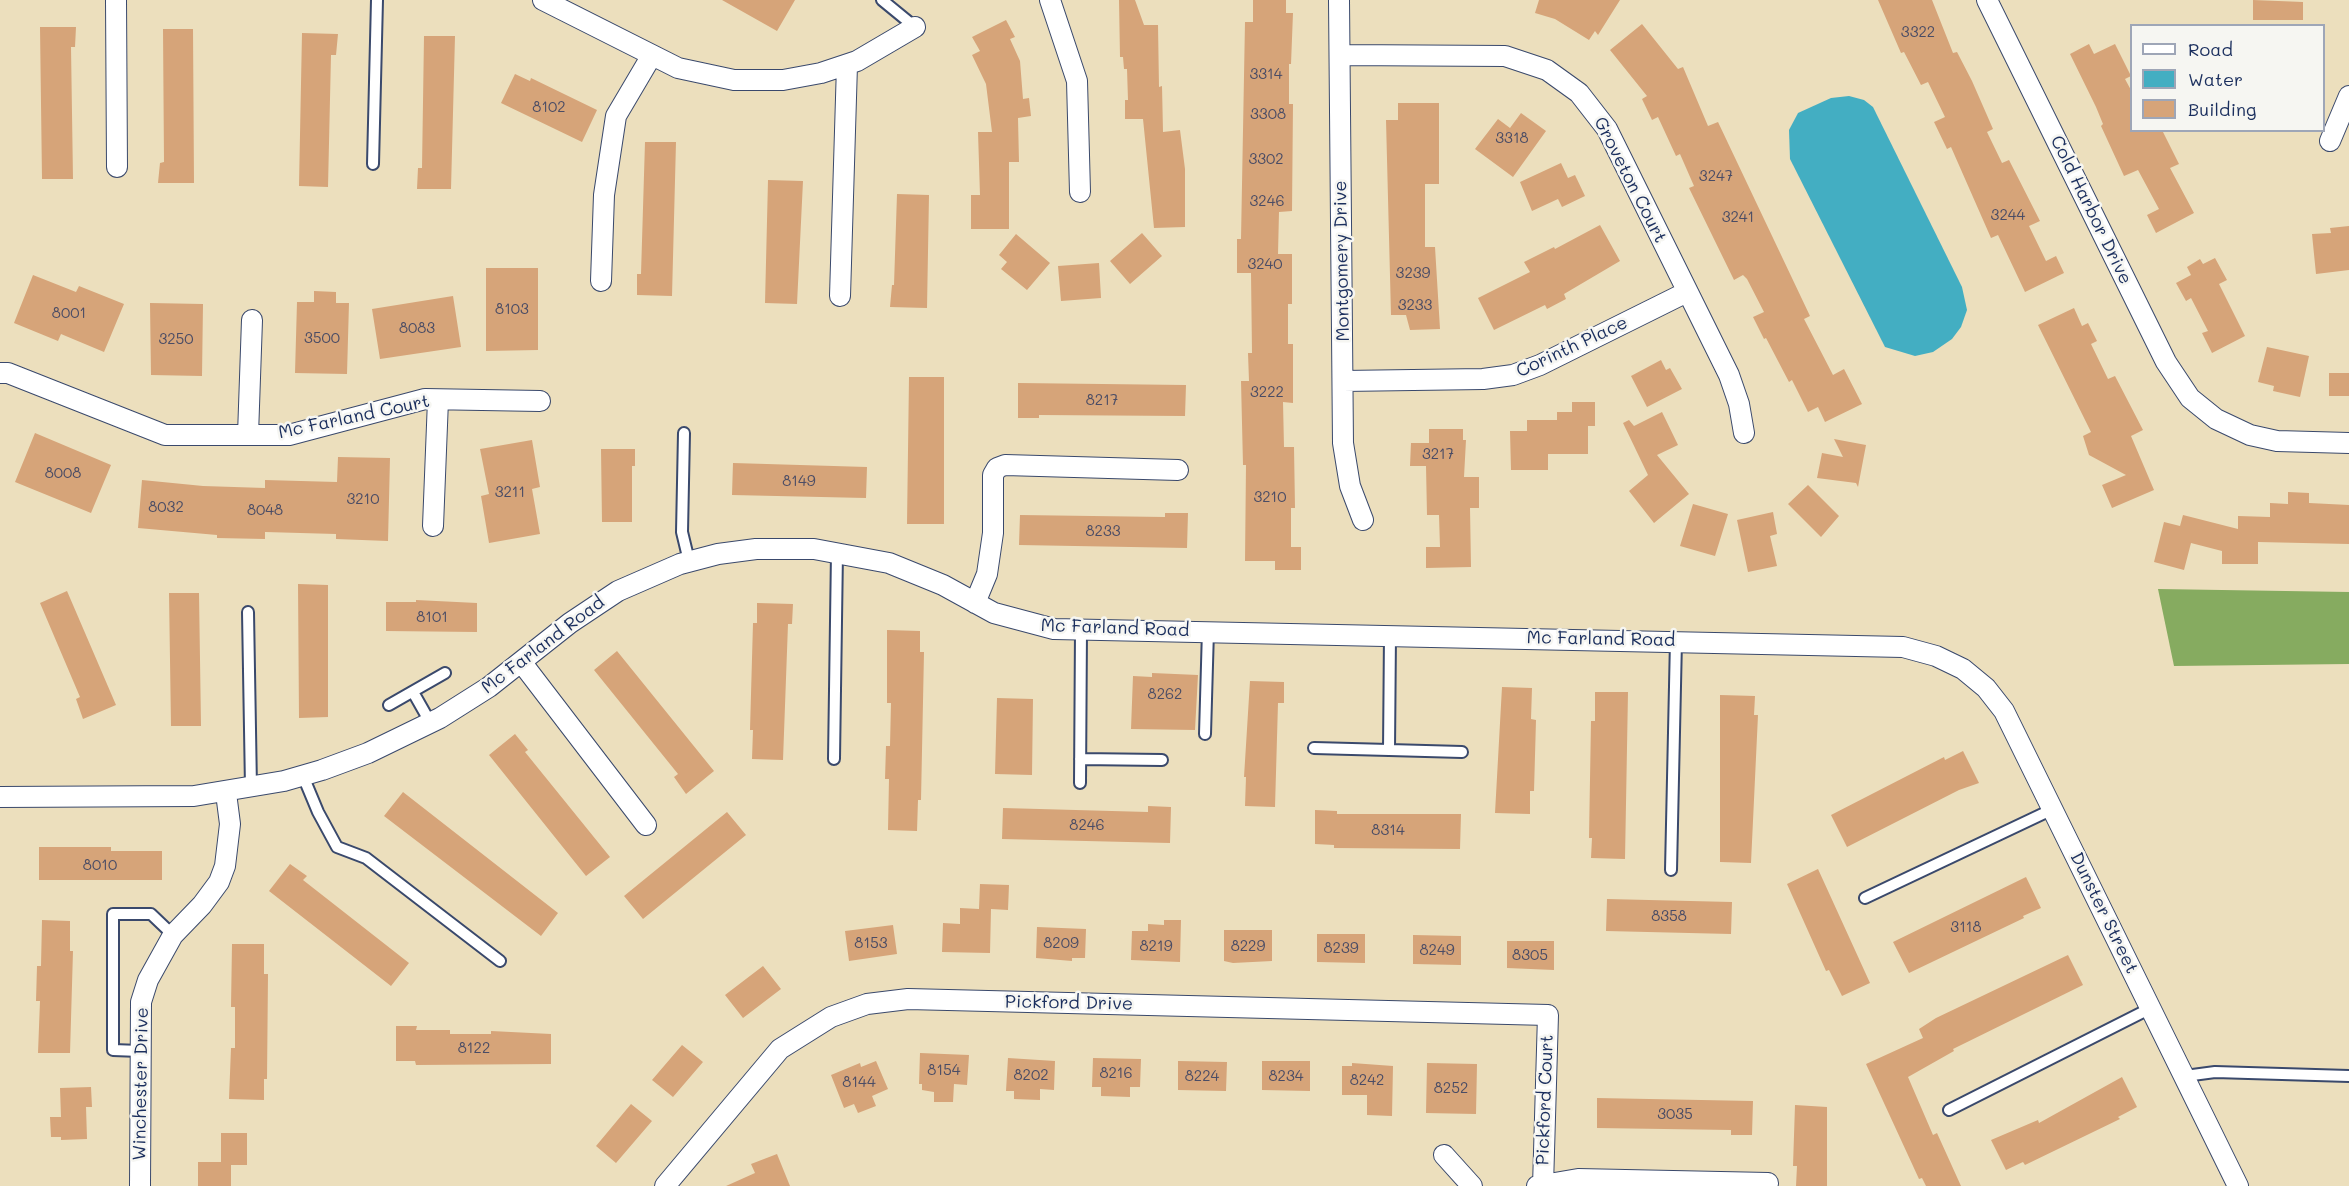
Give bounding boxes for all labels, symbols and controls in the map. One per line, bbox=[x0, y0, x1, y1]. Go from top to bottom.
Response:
house number: 3322 bbox=[1901, 23, 1935, 41]
legend bbox=[2130, 24, 2325, 132]
text: Road bbox=[2188, 37, 2233, 61]
house number: 3314 bbox=[1249, 65, 1283, 83]
text: Water bbox=[2188, 67, 2243, 91]
text: Building bbox=[2188, 97, 2256, 121]
house number: 8102 bbox=[532, 98, 566, 116]
house number: 3308 bbox=[1250, 105, 1286, 123]
street label: Groveton Court bbox=[1589, 113, 1671, 247]
house number: 3318 bbox=[1495, 129, 1529, 147]
street label: Cold Harbor Drive bbox=[2046, 132, 2136, 288]
house number: 3302 bbox=[1248, 150, 1284, 168]
house number: 3247 bbox=[1699, 167, 1733, 185]
street label: Montgomery Drive bbox=[1330, 180, 1354, 342]
house number: 3246 bbox=[1249, 192, 1285, 210]
house number: 3244 bbox=[1991, 206, 2025, 224]
house number: 3241 bbox=[1722, 208, 1754, 226]
house number: 3240 bbox=[1247, 255, 1283, 273]
house number: 3239 bbox=[1396, 264, 1430, 282]
house number: 3233 bbox=[1398, 296, 1432, 314]
house number: 8103 bbox=[495, 300, 529, 318]
house number: 8001 bbox=[52, 304, 86, 322]
street label: Corinth Place bbox=[1513, 312, 1631, 382]
house number: 8083 bbox=[399, 319, 435, 337]
house number: 3500 bbox=[304, 329, 340, 347]
house number: 3250 bbox=[158, 330, 194, 348]
house number: 3222 bbox=[1250, 383, 1284, 401]
street label: Mc Farland Court bbox=[276, 390, 432, 444]
house number: 8217 bbox=[1086, 391, 1118, 409]
house number: 3217 bbox=[1422, 445, 1454, 463]
house number: 8008 bbox=[45, 464, 81, 482]
house number: 8149 bbox=[782, 472, 816, 490]
house number: 3211 bbox=[495, 483, 525, 501]
house number: 3210 bbox=[1253, 488, 1287, 506]
house number: 3210 bbox=[346, 490, 380, 508]
house number: 8032 bbox=[148, 498, 184, 516]
house number: 8048 bbox=[247, 501, 283, 519]
house number: 8233 bbox=[1085, 522, 1121, 540]
street label: Mc Farland Road bbox=[477, 592, 609, 698]
house number: 8101 bbox=[416, 608, 448, 626]
street label: Mc Farland Road bbox=[1040, 615, 1190, 641]
street label: Mc Farland Road bbox=[1526, 627, 1676, 651]
house number: 8262 bbox=[1148, 685, 1182, 703]
house number: 8246 bbox=[1069, 816, 1105, 834]
house number: 8314 bbox=[1371, 821, 1405, 839]
street label: Dunster Street bbox=[2065, 849, 2143, 977]
house number: 8010 bbox=[83, 856, 117, 874]
house number: 8358 bbox=[1651, 907, 1687, 925]
house number: 3118 bbox=[1950, 918, 1982, 936]
house number: 8153 bbox=[854, 934, 888, 952]
house number: 8209 bbox=[1043, 934, 1079, 952]
house number: 8219 bbox=[1140, 937, 1172, 955]
house number: 8229 bbox=[1231, 937, 1265, 955]
house number: 8239 bbox=[1323, 939, 1359, 957]
house number: 8249 bbox=[1419, 941, 1455, 959]
house number: 8305 bbox=[1512, 946, 1548, 964]
street label: Pickford Drive bbox=[1005, 991, 1133, 1015]
street label: Winchester Drive bbox=[129, 1007, 153, 1161]
street label: Pickford Court bbox=[1532, 1034, 1558, 1166]
house number: 8122 bbox=[458, 1039, 490, 1057]
house number: 8154 bbox=[927, 1061, 961, 1079]
house number: 8216 bbox=[1099, 1064, 1133, 1082]
house number: 8202 bbox=[1013, 1066, 1049, 1084]
house number: 8224 bbox=[1185, 1067, 1219, 1085]
house number: 8234 bbox=[1268, 1067, 1304, 1085]
house number: 8242 bbox=[1350, 1071, 1384, 1089]
house number: 8144 bbox=[842, 1073, 876, 1091]
house number: 8252 bbox=[1434, 1079, 1468, 1097]
house number: 3035 bbox=[1657, 1105, 1693, 1123]

